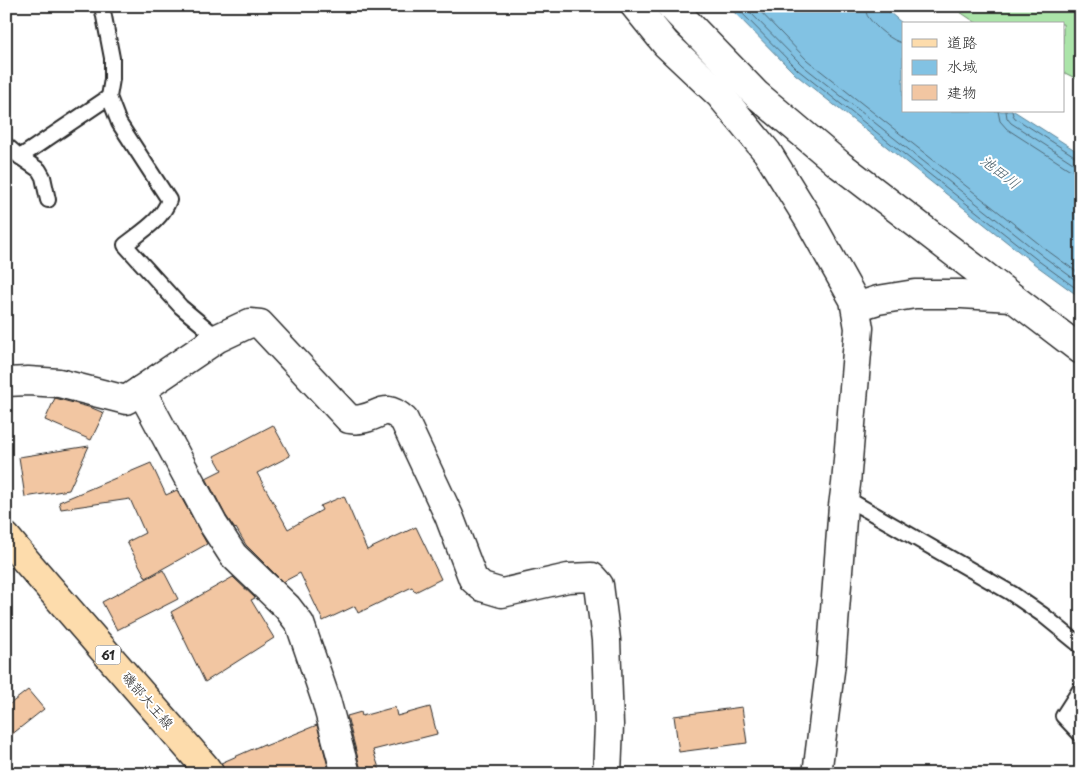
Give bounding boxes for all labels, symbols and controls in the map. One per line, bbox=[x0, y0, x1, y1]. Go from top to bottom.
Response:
legend bbox=[902, 22, 1064, 112]
text: 道路 bbox=[947, 30, 977, 53]
text: 水域 bbox=[947, 54, 977, 77]
text: 建物 bbox=[947, 80, 977, 103]
water label: 池田川 bbox=[976, 148, 1026, 194]
road number: 61 bbox=[96, 646, 120, 664]
street label: 磯部大王線 bbox=[117, 667, 179, 733]

